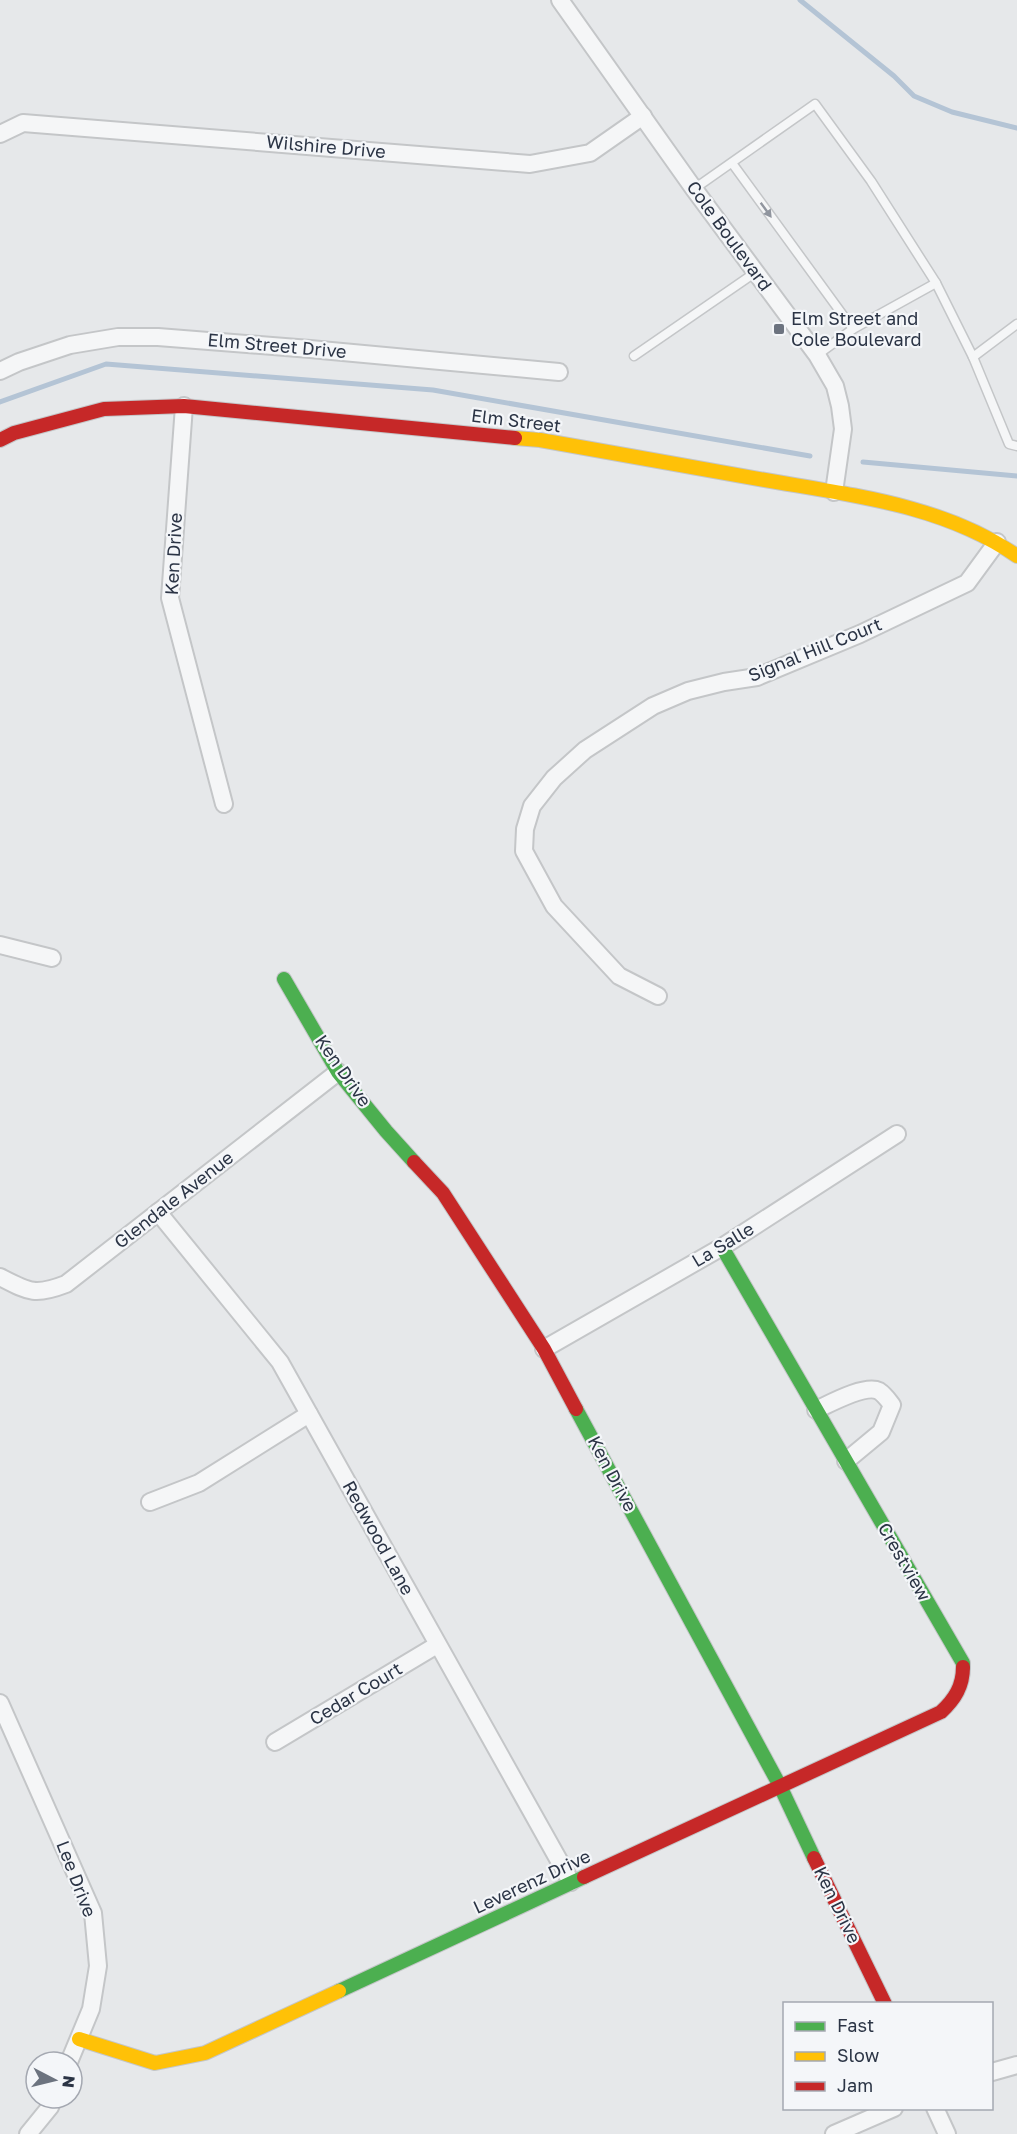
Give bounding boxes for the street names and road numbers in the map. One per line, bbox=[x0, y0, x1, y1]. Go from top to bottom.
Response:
street label: Wilshire Drive bbox=[266, 130, 387, 162]
street label: Cole Boulevard bbox=[683, 176, 777, 295]
street label: Elm Street Drive bbox=[207, 328, 348, 362]
street label: Elm Street bbox=[470, 404, 562, 436]
street label: Ken Drive bbox=[160, 512, 186, 596]
street label: Signal Hill Court bbox=[745, 612, 885, 686]
street label: Ken Drive bbox=[311, 1030, 377, 1111]
street label: Glendale Avenue bbox=[109, 1146, 237, 1253]
street label: La Salle bbox=[687, 1217, 758, 1271]
street label: Ken Drive bbox=[584, 1432, 642, 1515]
street label: Redwood Lane bbox=[338, 1477, 419, 1599]
street label: Crestview bbox=[874, 1519, 936, 1605]
street label: Cedar Court bbox=[305, 1657, 406, 1729]
street label: Lee Drive bbox=[52, 1837, 102, 1920]
street label: Leverenz Drive bbox=[469, 1844, 594, 1918]
street label: Ken Drive bbox=[810, 1863, 866, 1947]

